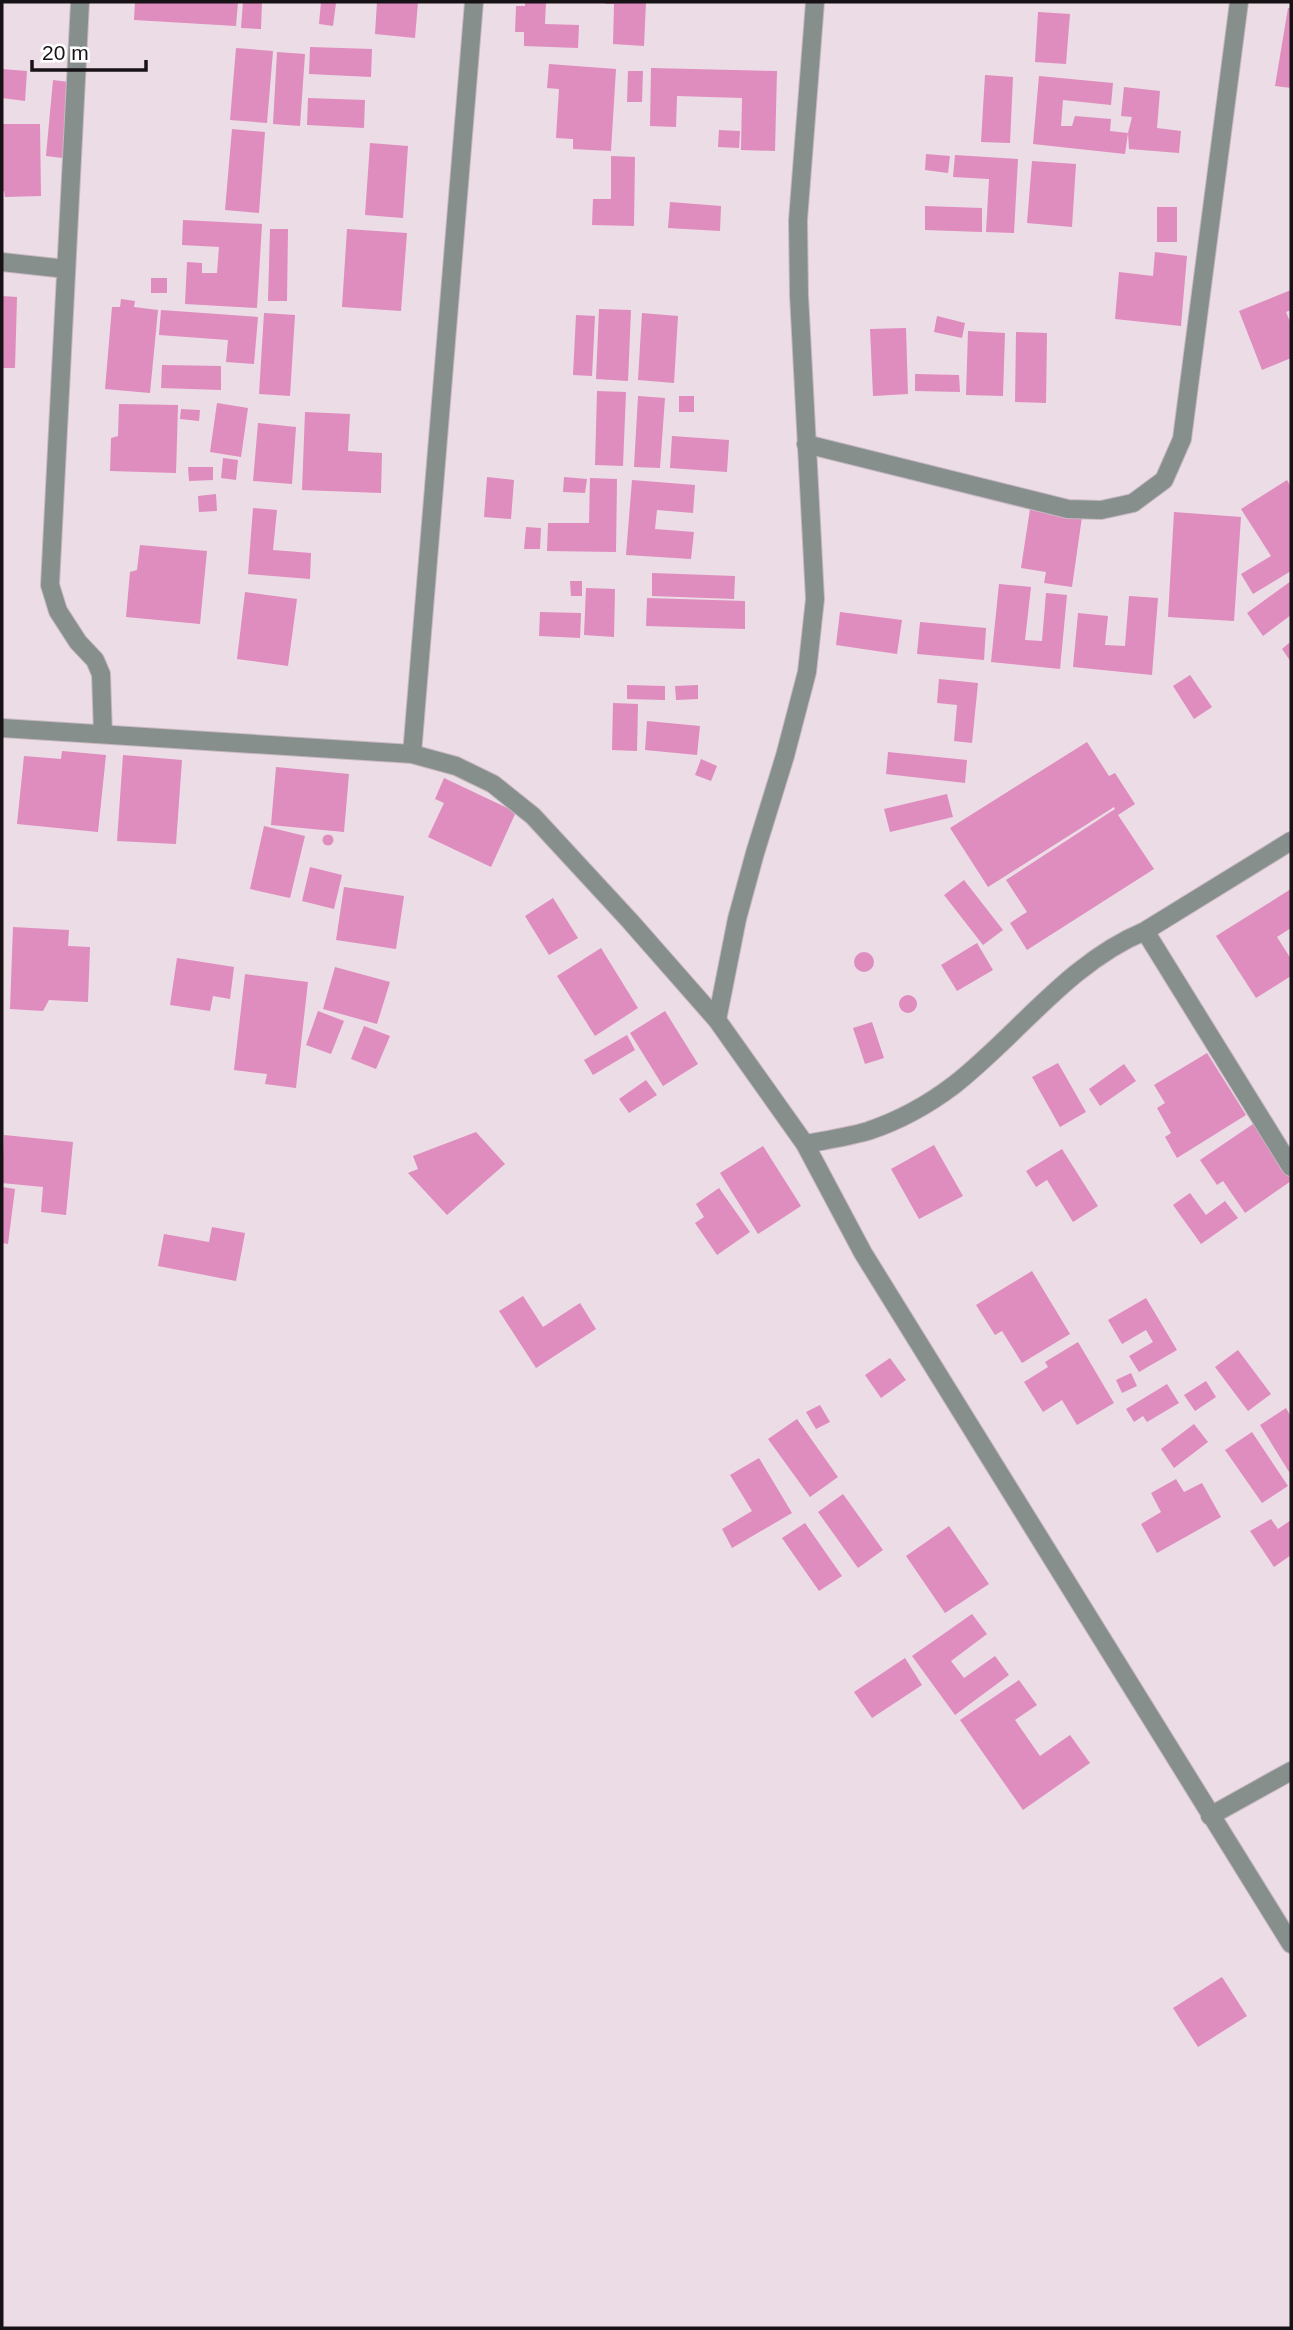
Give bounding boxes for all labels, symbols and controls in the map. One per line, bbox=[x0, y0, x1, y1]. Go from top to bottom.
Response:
scale bar bbox=[32, 28, 145, 72]
text: 20 m bbox=[42, 41, 89, 64]

